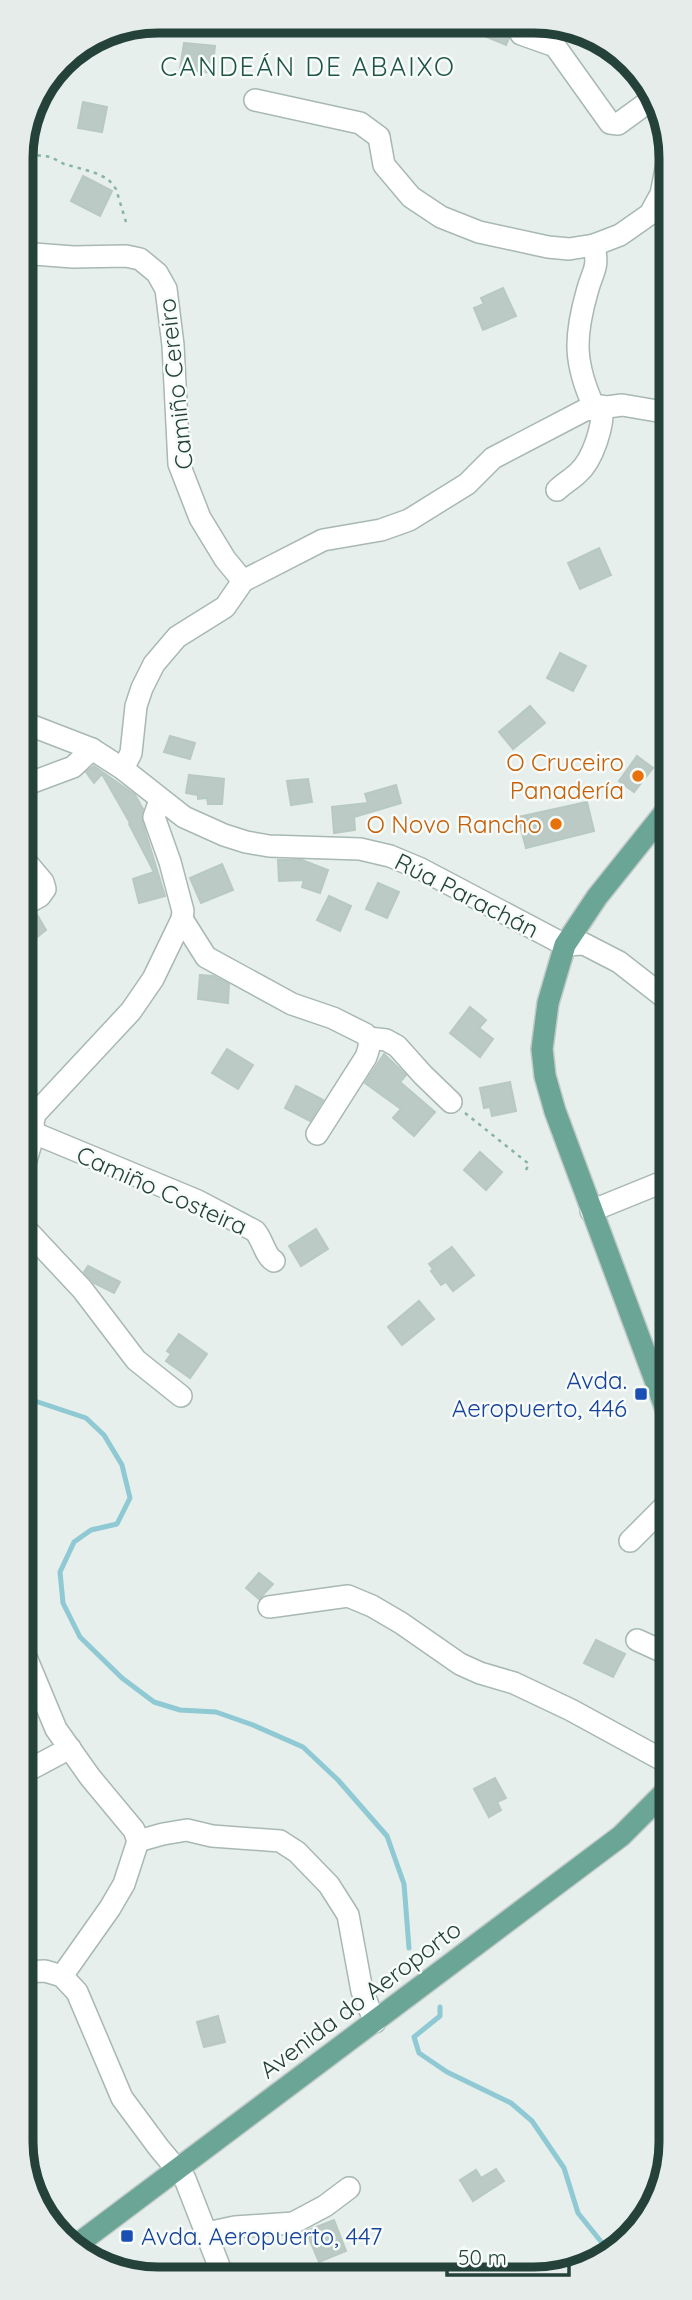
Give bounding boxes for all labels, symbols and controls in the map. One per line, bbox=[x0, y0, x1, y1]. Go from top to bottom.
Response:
district label: CANDEÁN DE ABAIXO bbox=[160, 50, 456, 83]
street label: Camiño Cereiro bbox=[151, 297, 199, 471]
place label: O Cruceiro Panadería bbox=[506, 747, 624, 805]
marker: O Cruceiro Panadería bbox=[630, 768, 646, 784]
place label: O Novo Rancho bbox=[366, 809, 542, 839]
marker: O Novo Rancho bbox=[548, 816, 564, 832]
street label: Rúa Parachán bbox=[390, 846, 544, 944]
street label: Camiño Costeira bbox=[72, 1139, 252, 1241]
place label: Avda. Aeropuerto, 446 bbox=[452, 1365, 627, 1423]
marker: Avda. Aeropuerto, 446 bbox=[633, 1386, 649, 1402]
street label: Avenida do Aeroporto bbox=[253, 1914, 467, 2084]
place label: Avda. Aeropuerto, 447 bbox=[141, 2221, 382, 2251]
marker: Avda. Aeropuerto, 447 bbox=[119, 2228, 135, 2244]
scale bar bbox=[447, 2234, 570, 2278]
text: 50 m bbox=[458, 2244, 507, 2270]

